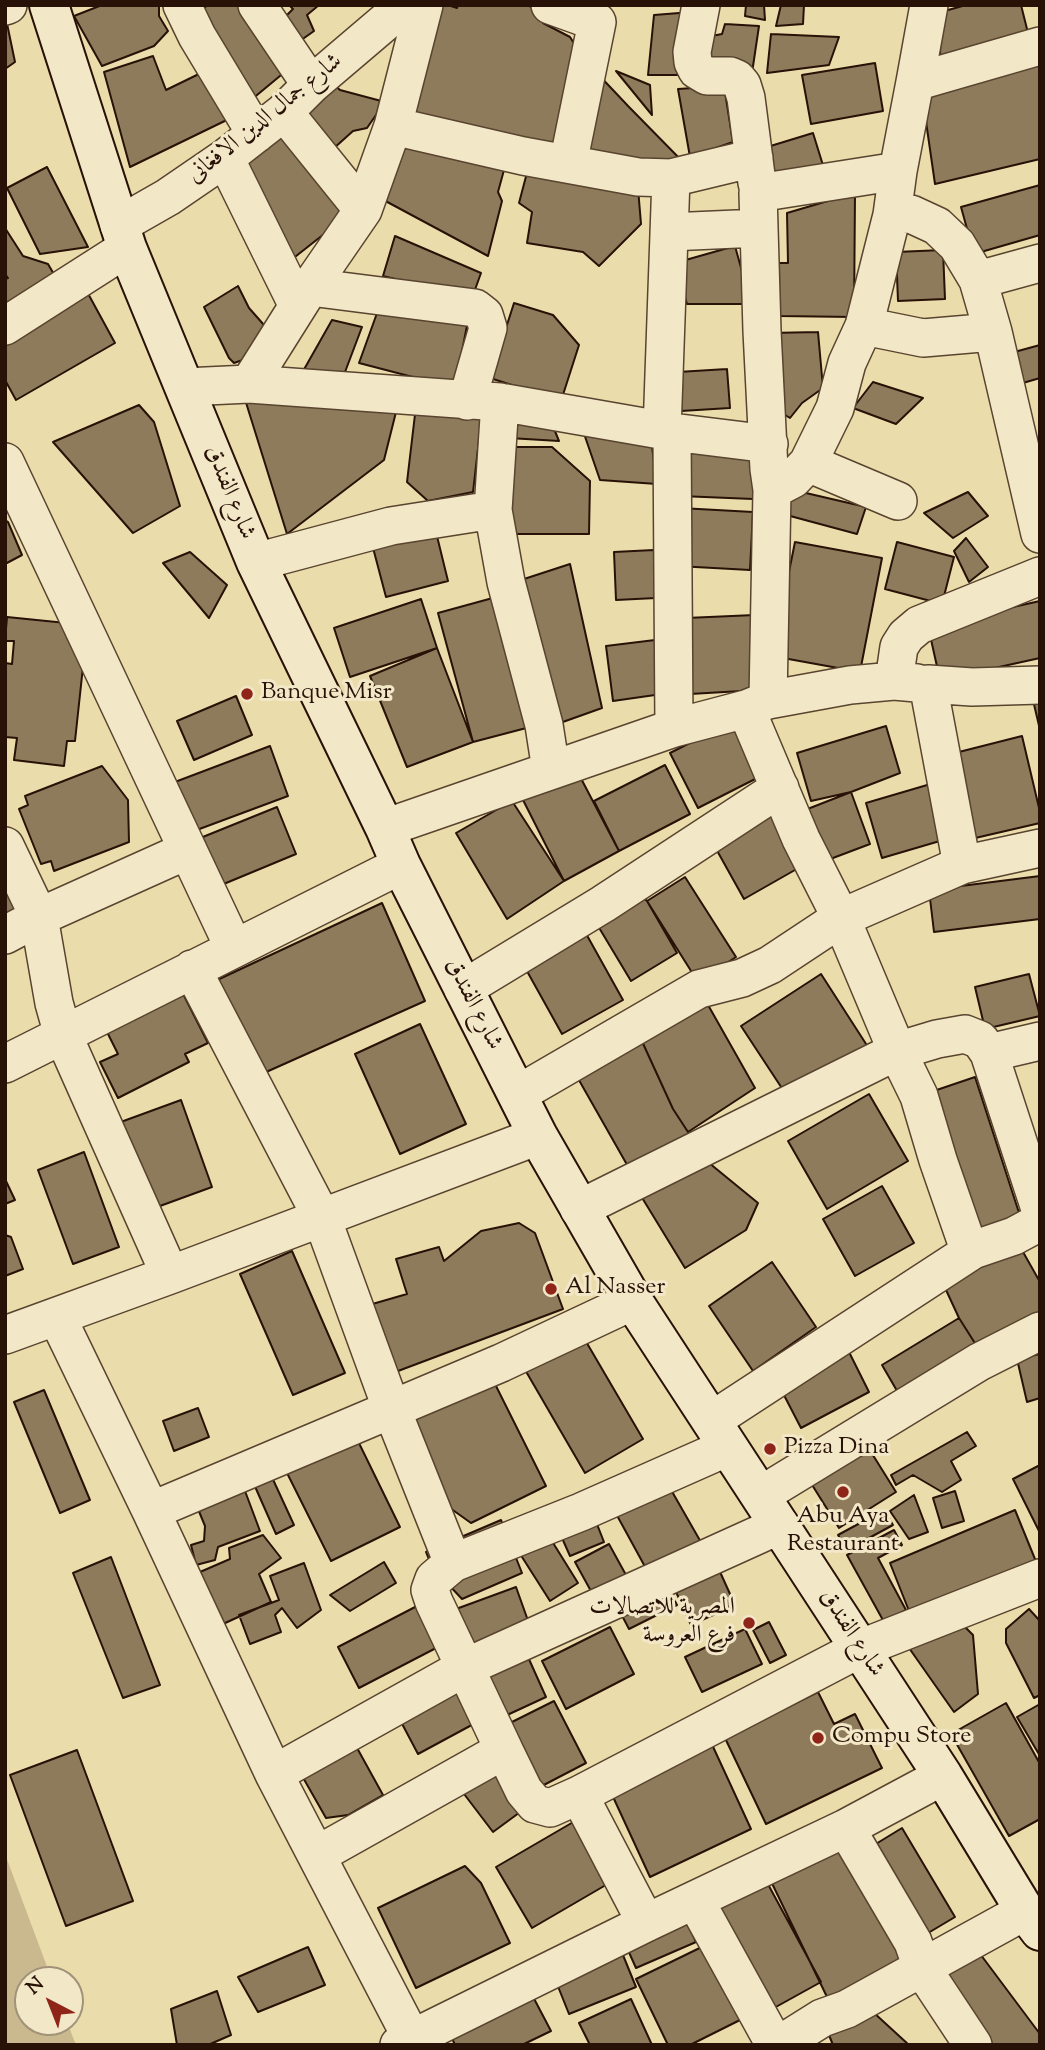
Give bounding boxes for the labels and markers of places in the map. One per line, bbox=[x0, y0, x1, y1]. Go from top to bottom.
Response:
place label: Banque Misr bbox=[261, 680, 392, 708]
marker: Banque Misr bbox=[239, 686, 255, 702]
place label: Al Nasser bbox=[565, 1275, 665, 1303]
marker: Al Nasser bbox=[543, 1281, 559, 1297]
place label: Pizza Dina bbox=[784, 1435, 889, 1463]
marker: Pizza Dina bbox=[762, 1441, 778, 1457]
marker: Abu Aya Restaurant bbox=[835, 1484, 851, 1500]
place label: Abu Aya Restaurant bbox=[787, 1504, 899, 1560]
place label: المصرية للاتصالات فرع العروسة bbox=[589, 1595, 735, 1651]
marker: المصرية للاتصالات فرع العروسة bbox=[741, 1615, 757, 1631]
place label: Compu Store bbox=[832, 1724, 971, 1752]
marker: Compu Store bbox=[810, 1730, 826, 1746]

